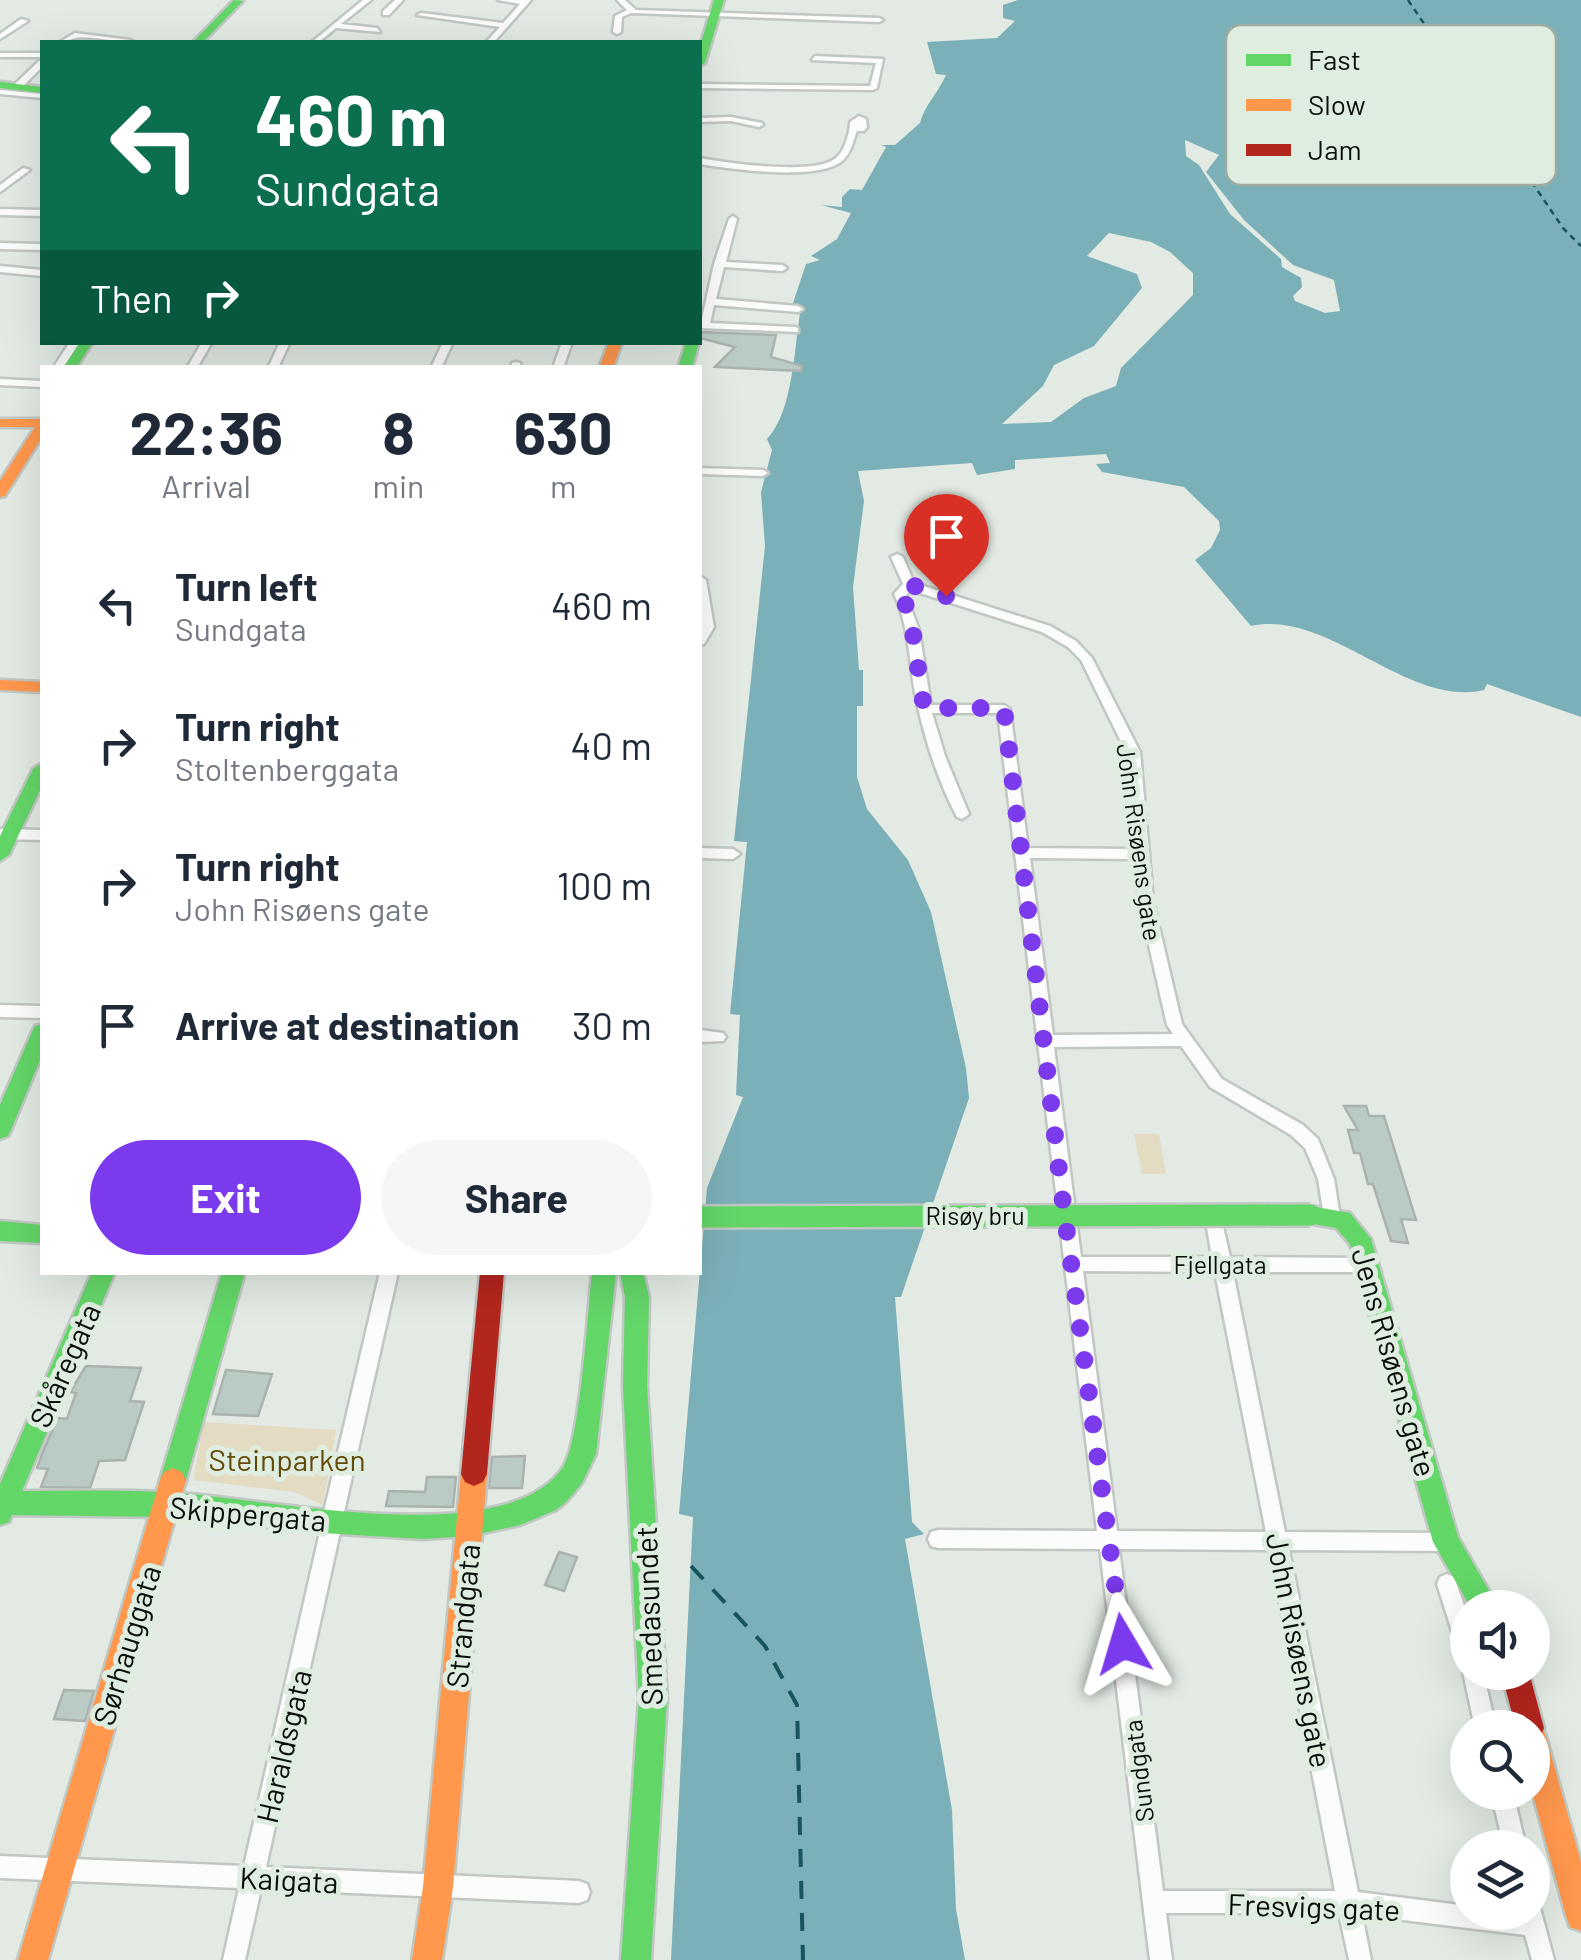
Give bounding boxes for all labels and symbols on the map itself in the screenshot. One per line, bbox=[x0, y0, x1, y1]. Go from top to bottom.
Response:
legend bbox=[1226, 25, 1556, 185]
text: Fast bbox=[1308, 42, 1361, 76]
text: Slow bbox=[1308, 87, 1366, 121]
text: Jam bbox=[1308, 132, 1362, 166]
pin bbox=[904, 494, 989, 597]
street label: John Risøens gate bbox=[1111, 741, 1169, 943]
street label: Risøy bru bbox=[925, 1200, 1025, 1230]
street label: Jens Risøens gate bbox=[1345, 1243, 1445, 1481]
street label: Fjellgata bbox=[1173, 1249, 1267, 1279]
street label: Skåregata bbox=[21, 1297, 107, 1433]
park label: Steinparken bbox=[208, 1441, 366, 1477]
street label: Skippergata bbox=[168, 1488, 328, 1538]
street label: Smedasundet bbox=[627, 1526, 669, 1706]
street label: John Risøens gate bbox=[1260, 1529, 1340, 1771]
street label: Strandgata bbox=[438, 1542, 486, 1690]
street label: Sørhauggata bbox=[85, 1561, 167, 1729]
position arrow bbox=[1071, 1592, 1175, 1696]
street label: Haraldsgata bbox=[248, 1666, 318, 1826]
street label: Sundgata bbox=[1117, 1718, 1159, 1824]
street label: Kaigata bbox=[239, 1858, 339, 1900]
street label: Fresvigs gate bbox=[1227, 1885, 1401, 1927]

